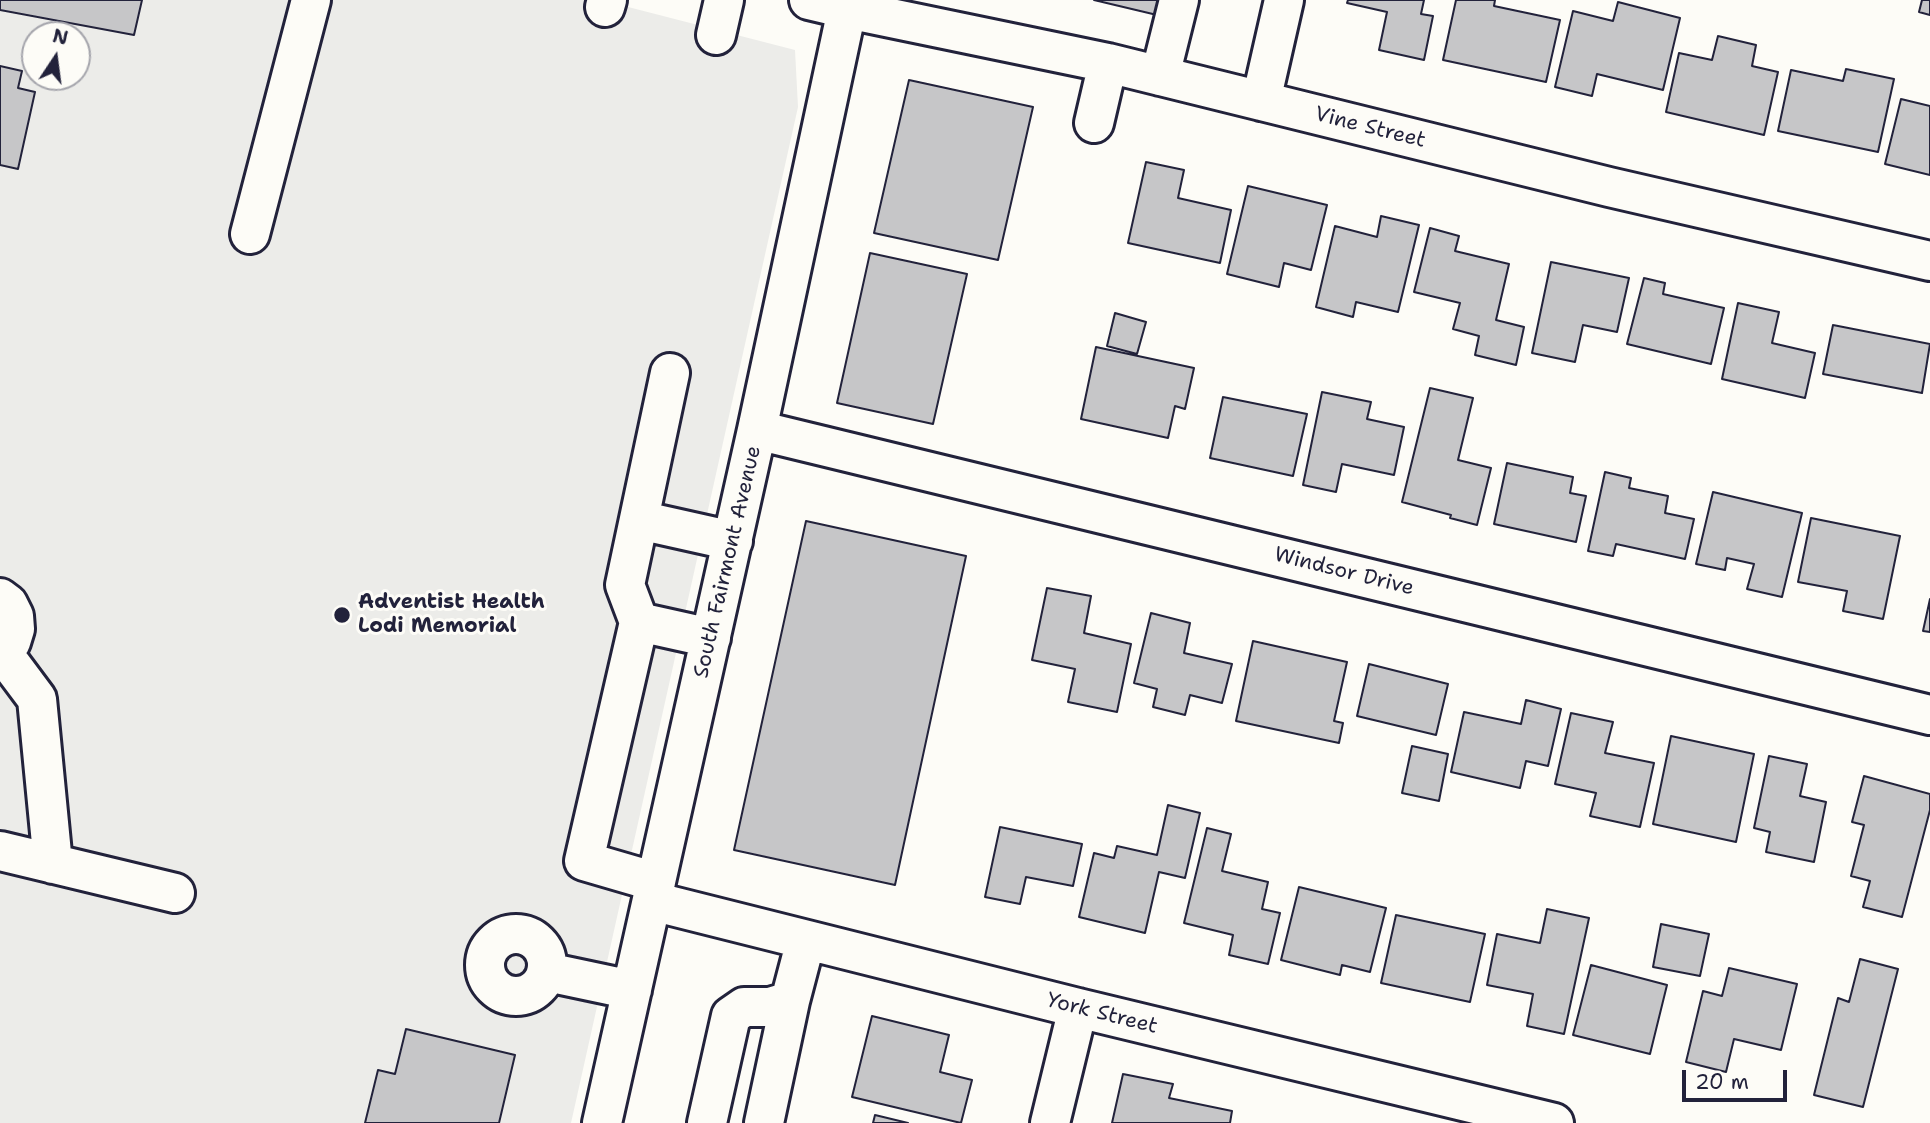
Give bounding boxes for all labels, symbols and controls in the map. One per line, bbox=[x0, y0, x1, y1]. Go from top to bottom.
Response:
north arrow bbox=[21, 21, 91, 91]
text: N bbox=[50, 23, 71, 51]
street label: Vine Street bbox=[1312, 102, 1428, 154]
street label: South Fairmont Avenue bbox=[689, 443, 767, 681]
street label: Windsor Drive bbox=[1272, 542, 1416, 602]
place label: Adventist Health Lodi Memorial bbox=[358, 590, 545, 640]
marker: Adventist Health Lodi Memorial bbox=[332, 605, 352, 625]
street label: York Street bbox=[1044, 988, 1160, 1040]
scale bar bbox=[1685, 1056, 1790, 1100]
text: 20 m bbox=[1695, 1068, 1749, 1096]

